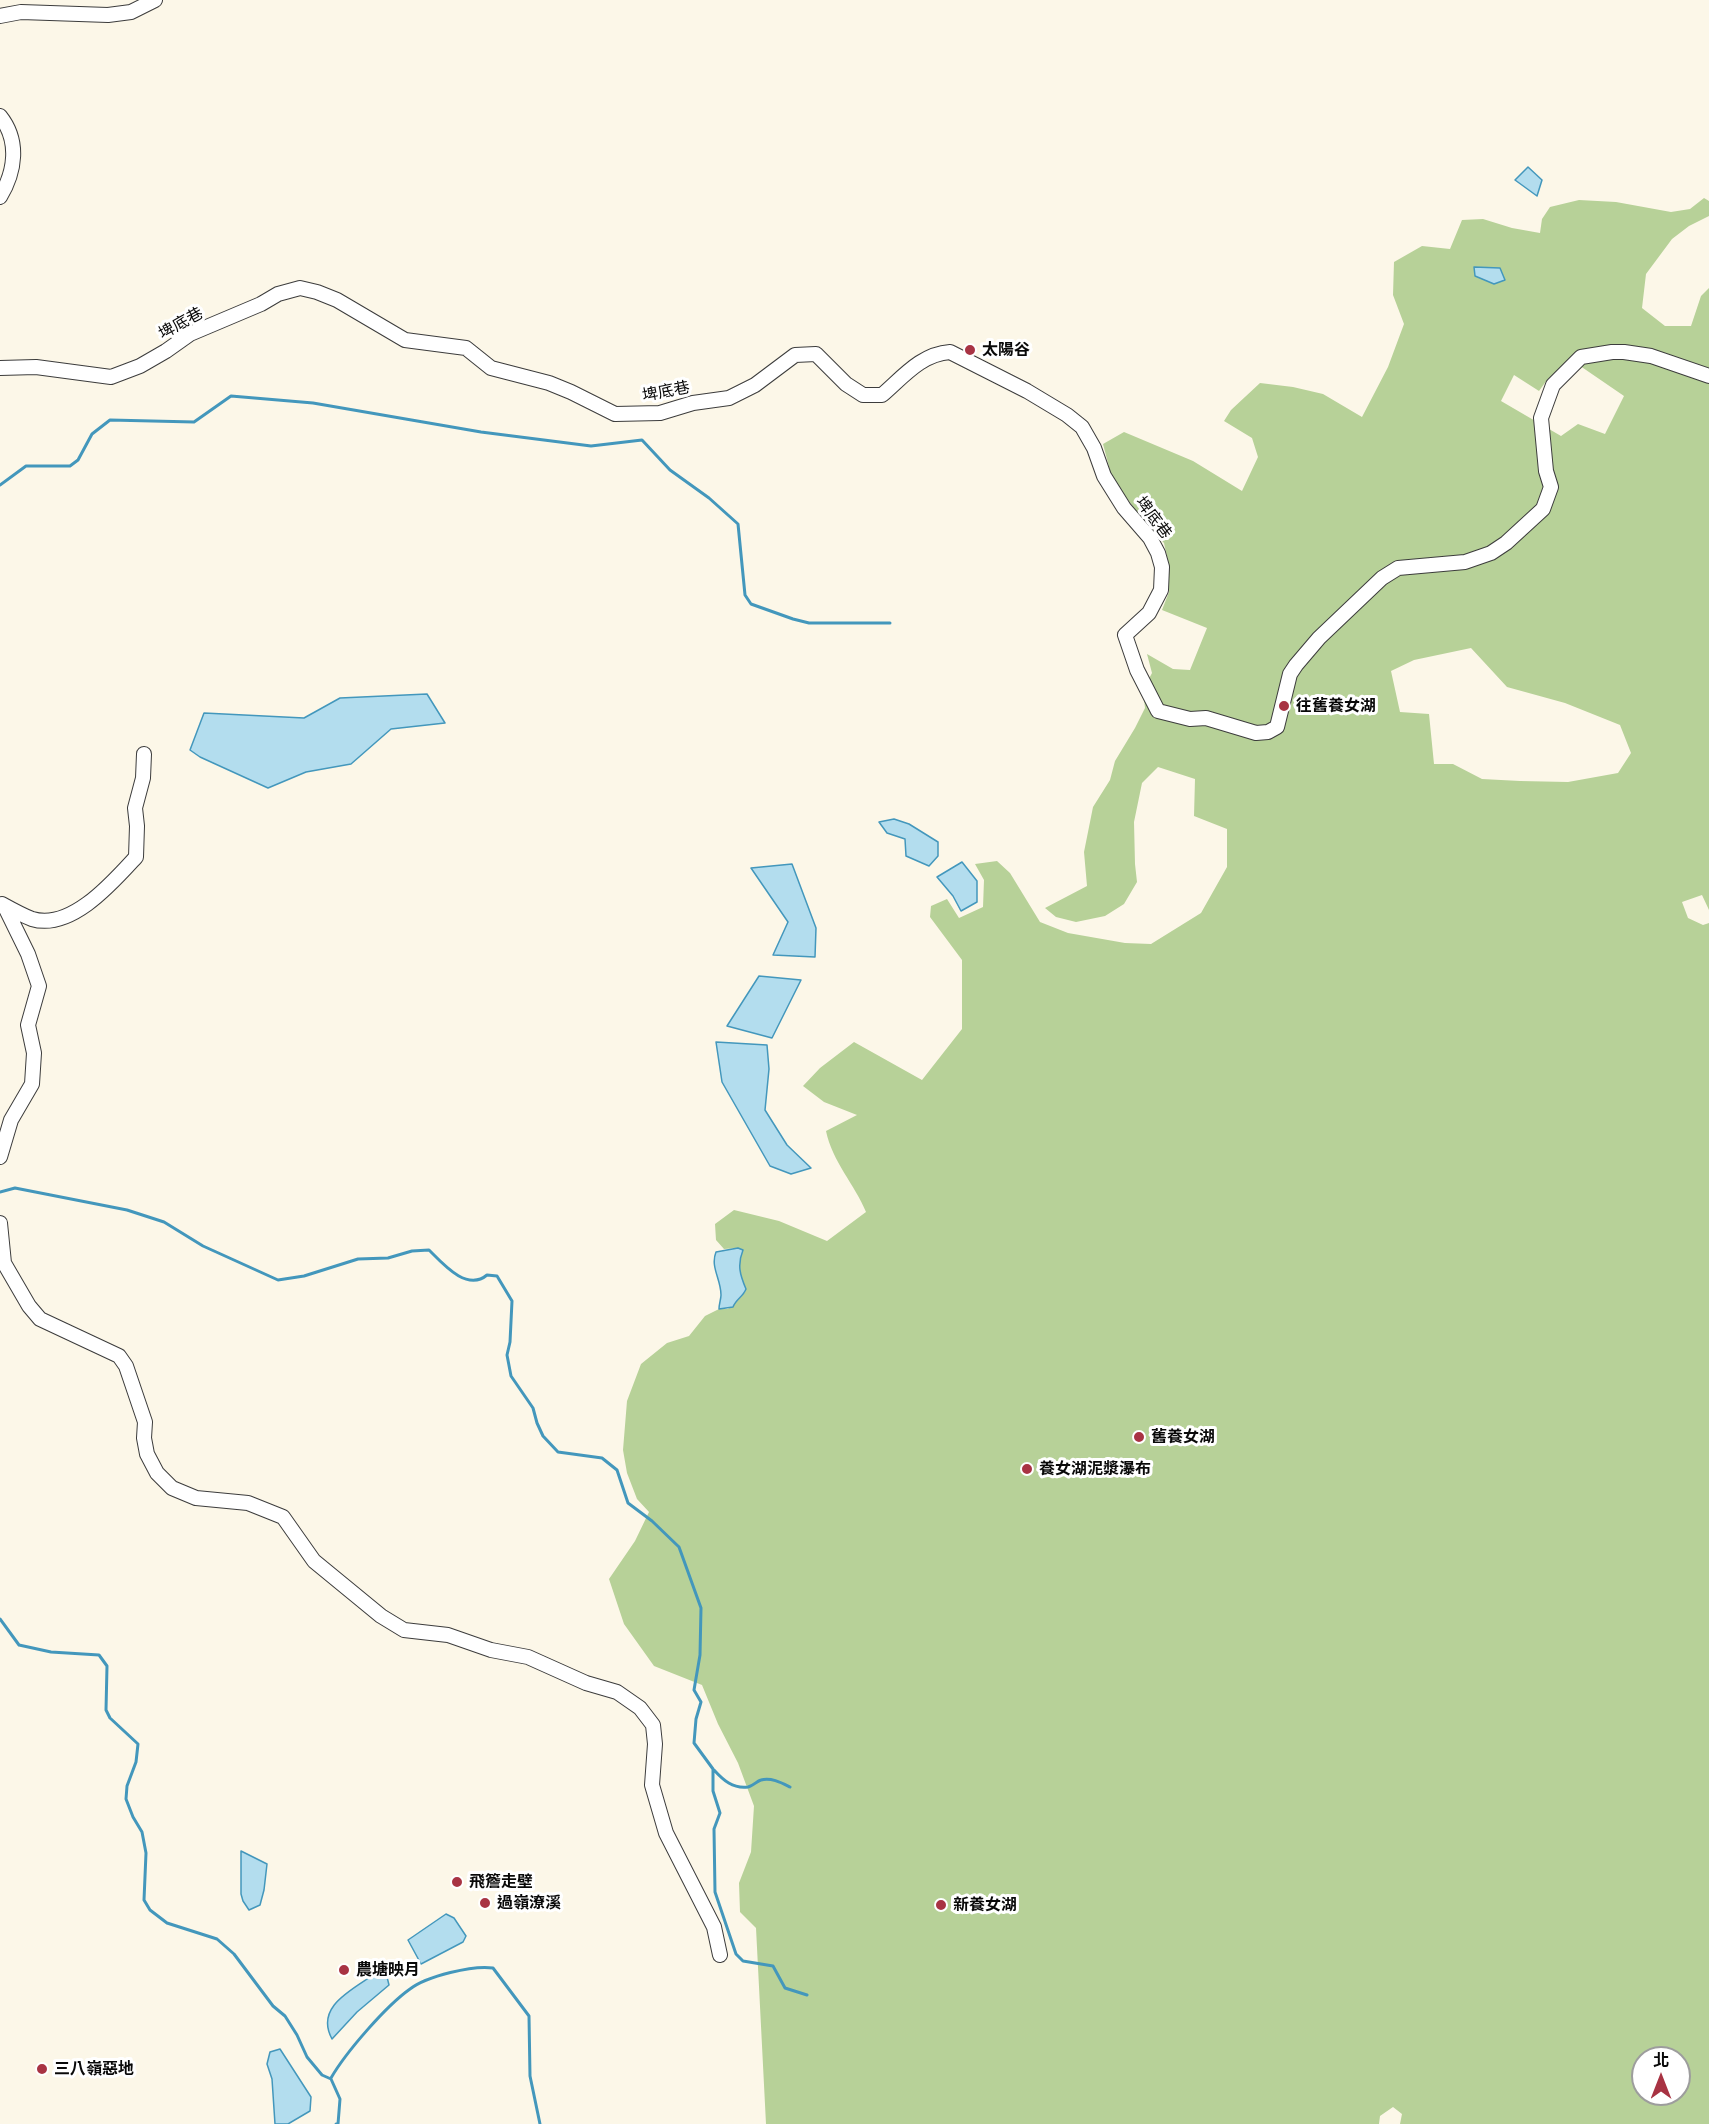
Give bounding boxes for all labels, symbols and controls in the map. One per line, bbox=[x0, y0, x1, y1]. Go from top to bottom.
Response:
street label: 埤底巷 bbox=[155, 304, 207, 344]
place label: 太陽谷 bbox=[982, 340, 1030, 360]
marker: 太陽谷 bbox=[963, 343, 977, 357]
street label: 埤底巷 bbox=[641, 378, 691, 406]
street label: 埤底巷 bbox=[1131, 493, 1175, 543]
place label: 往舊養女湖 bbox=[1296, 696, 1376, 716]
marker: 往舊養女湖 bbox=[1277, 699, 1291, 713]
place label: 舊養女湖 bbox=[1151, 1427, 1215, 1447]
marker: 舊養女湖 bbox=[1132, 1430, 1146, 1444]
place label: 養女湖泥漿瀑布 bbox=[1039, 1459, 1151, 1479]
marker: 養女湖泥漿瀑布 bbox=[1020, 1462, 1034, 1476]
place label: 飛簷走壁 bbox=[469, 1872, 533, 1892]
marker: 飛簷走壁 bbox=[450, 1875, 464, 1889]
place label: 過嶺潦溪 bbox=[497, 1893, 561, 1913]
place label: 新養女湖 bbox=[953, 1895, 1017, 1915]
marker: 過嶺潦溪 bbox=[478, 1896, 492, 1910]
marker: 新養女湖 bbox=[934, 1898, 948, 1912]
place label: 農塘映月 bbox=[356, 1960, 420, 1980]
marker: 農塘映月 bbox=[337, 1963, 351, 1977]
north arrow bbox=[1631, 2046, 1691, 2106]
text: 北 bbox=[1653, 2050, 1669, 2070]
place label: 三八嶺惡地 bbox=[54, 2059, 134, 2079]
marker: 三八嶺惡地 bbox=[35, 2062, 49, 2076]

